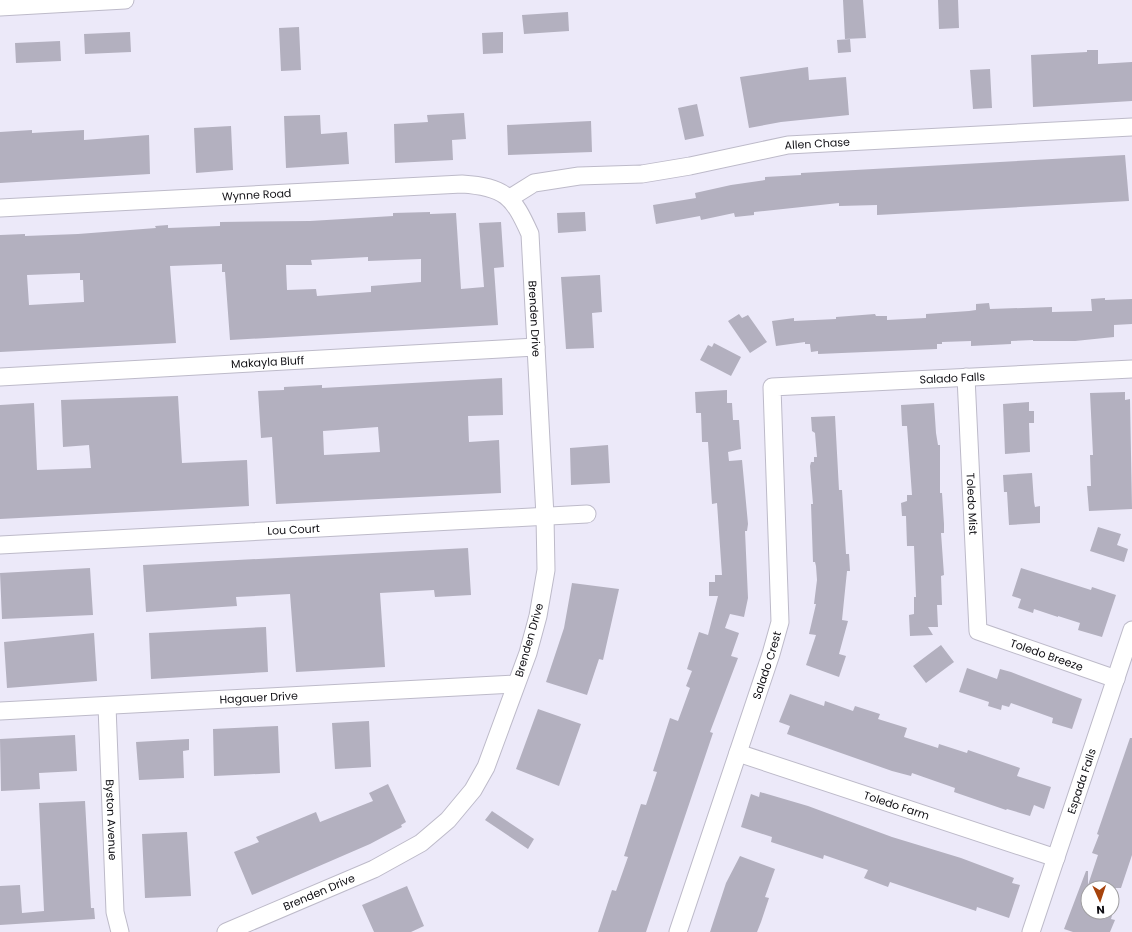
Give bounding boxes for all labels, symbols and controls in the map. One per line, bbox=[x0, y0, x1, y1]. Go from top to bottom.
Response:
street label: Allen Chase bbox=[784, 134, 850, 153]
street label: Wynne Road bbox=[222, 185, 292, 204]
street label: Brenden Drive bbox=[524, 280, 545, 358]
street label: Makayla Bluff bbox=[231, 352, 305, 372]
street label: Salado Falls bbox=[919, 368, 986, 388]
street label: Toledo Mist bbox=[963, 473, 981, 535]
street label: Lou Court bbox=[267, 520, 320, 539]
street label: Brenden Drive bbox=[511, 601, 547, 679]
street label: Salado Crest bbox=[748, 630, 785, 702]
street label: Toledo Breeze bbox=[1008, 635, 1086, 675]
street label: Hagauer Drive bbox=[219, 687, 298, 708]
street label: Espada Falls bbox=[1063, 746, 1100, 816]
street label: Byston Avenue bbox=[102, 779, 121, 861]
street label: Toledo Farm bbox=[862, 787, 932, 824]
street label: Brenden Drive bbox=[281, 870, 358, 914]
north arrow bbox=[1080, 880, 1120, 920]
text: N bbox=[1096, 902, 1105, 918]

